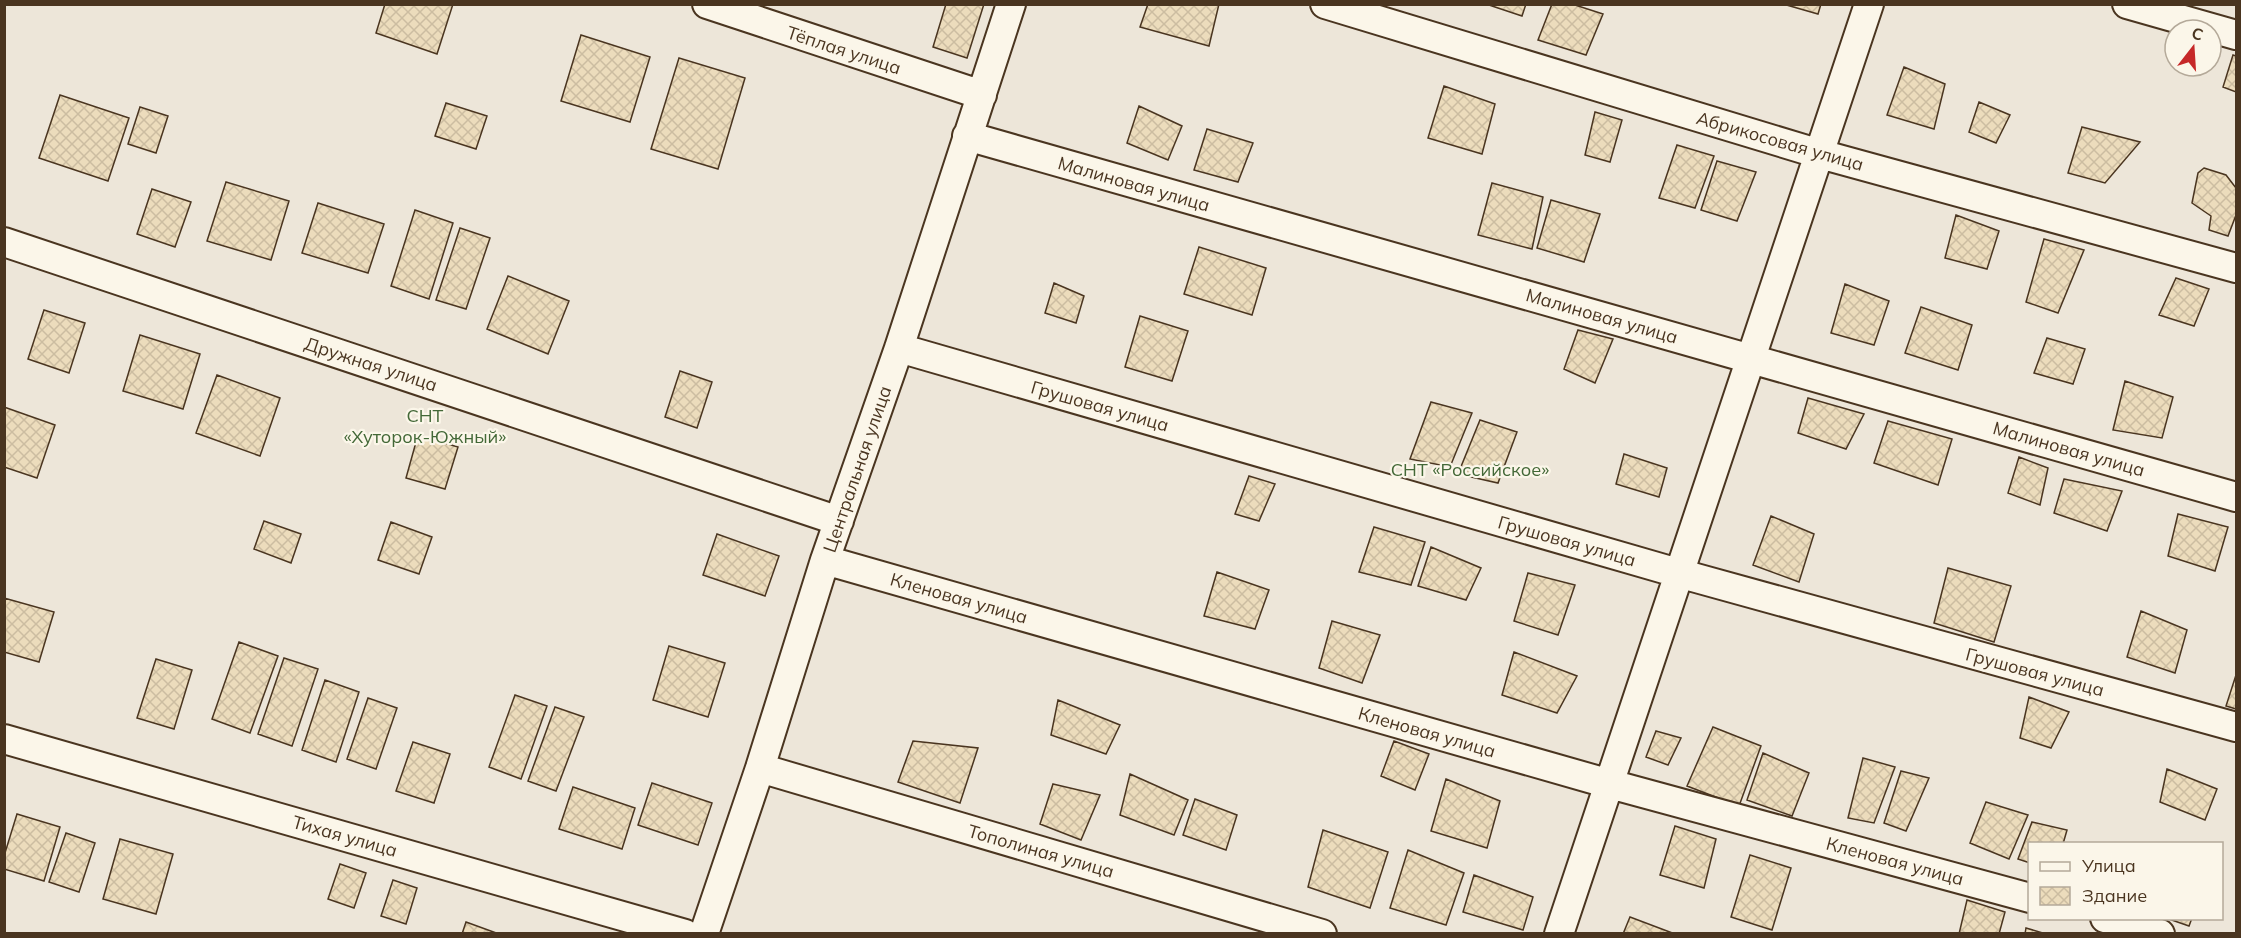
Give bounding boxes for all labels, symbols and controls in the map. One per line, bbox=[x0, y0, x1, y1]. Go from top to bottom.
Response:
north arrow bbox=[2163, 18, 2223, 78]
street label: Тёплая улица bbox=[784, 21, 904, 79]
text: С bbox=[2189, 22, 2206, 45]
street label: Абрикосовая улица bbox=[1694, 106, 1866, 176]
street label: Малиновая улица bbox=[1055, 151, 1213, 217]
street label: Малиновая улица bbox=[1523, 283, 1681, 349]
street label: Дружная улица bbox=[302, 332, 440, 396]
street label: Грушовая улица bbox=[1028, 375, 1172, 437]
street label: Центральная улица bbox=[818, 383, 896, 555]
park label: СНТ «Хуторок-Южный» bbox=[344, 404, 506, 448]
street label: Малиновая улица bbox=[1990, 416, 2148, 482]
park label: СНТ «Российское» bbox=[1391, 458, 1549, 481]
street label: Грушовая улица bbox=[1495, 510, 1639, 572]
street label: Кленовая улица bbox=[888, 567, 1030, 629]
street label: Грушовая улица bbox=[1963, 642, 2107, 702]
street label: Кленовая улица bbox=[1356, 701, 1498, 763]
street label: Тихая улица bbox=[290, 810, 400, 862]
street label: Тополиная улица bbox=[965, 819, 1117, 883]
street label: Кленовая улица bbox=[1824, 832, 1966, 890]
legend bbox=[2028, 842, 2223, 920]
text: Улица bbox=[2081, 854, 2136, 877]
text: Здание bbox=[2082, 884, 2147, 907]

